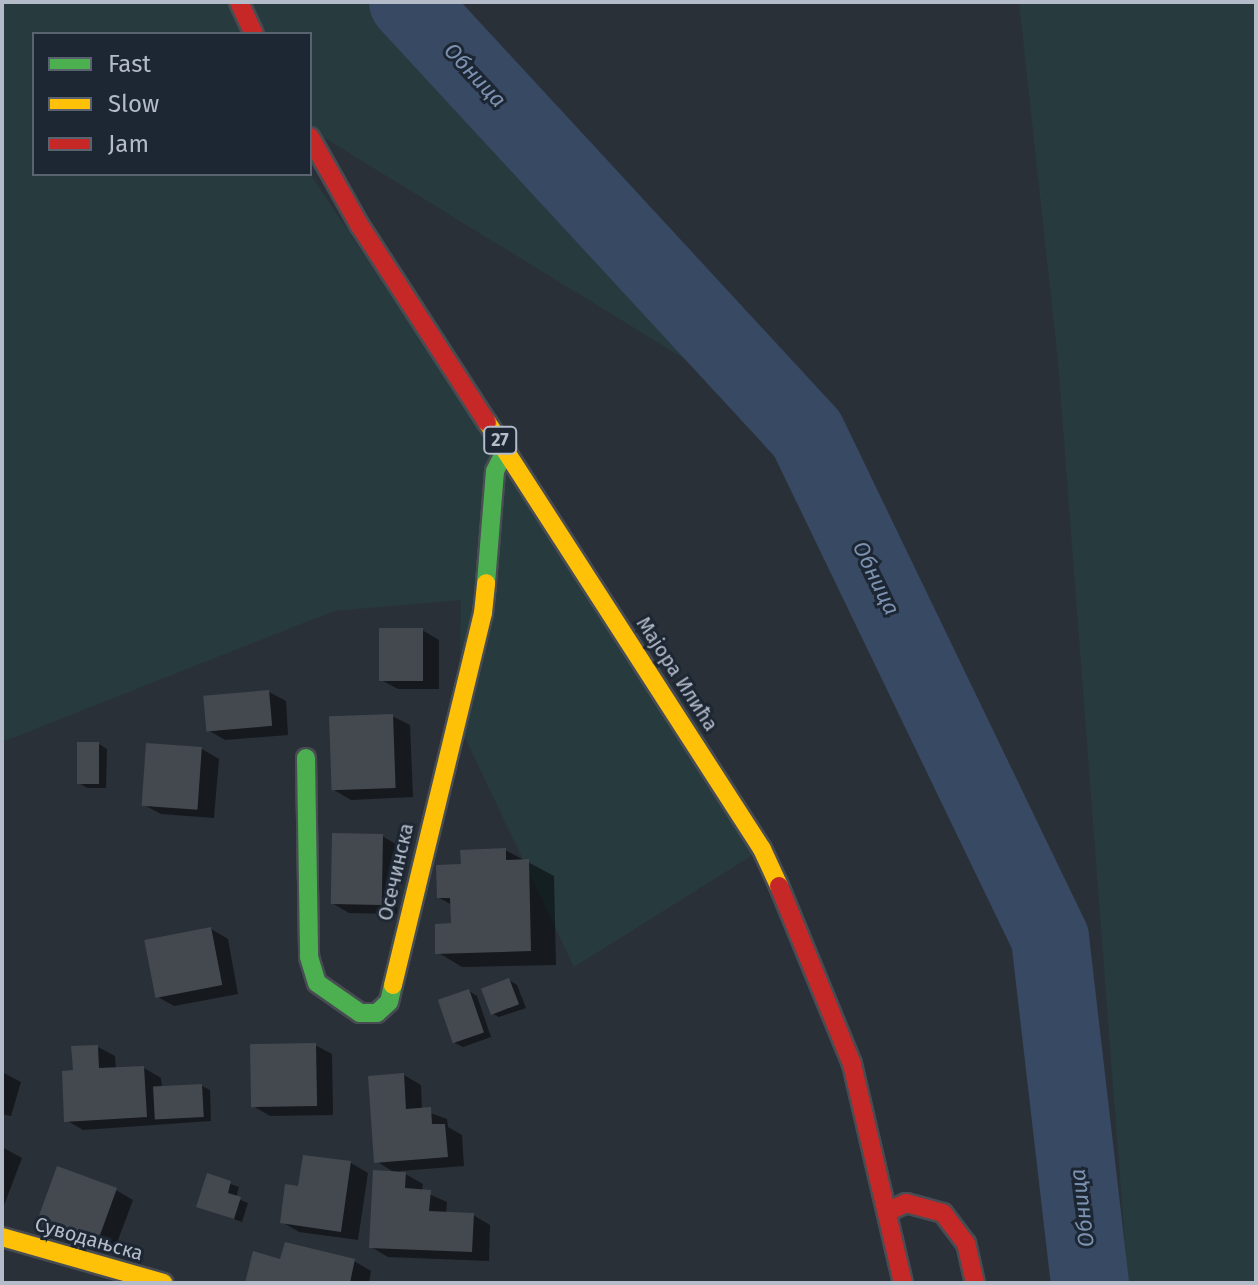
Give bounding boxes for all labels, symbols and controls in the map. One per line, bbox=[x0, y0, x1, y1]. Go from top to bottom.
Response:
legend bbox=[32, 32, 312, 176]
water label: Обница bbox=[439, 37, 511, 113]
text: Fast bbox=[108, 50, 151, 78]
text: Slow bbox=[108, 90, 159, 118]
text: Jam bbox=[108, 130, 149, 158]
road number: 27 bbox=[482, 426, 518, 454]
water label: Обница bbox=[847, 537, 905, 619]
street label: Мајора Илића bbox=[631, 612, 723, 736]
street label: Осечинска bbox=[373, 821, 419, 923]
water label: Обница bbox=[1064, 1167, 1100, 1249]
street label: Суводањска bbox=[32, 1212, 146, 1266]

